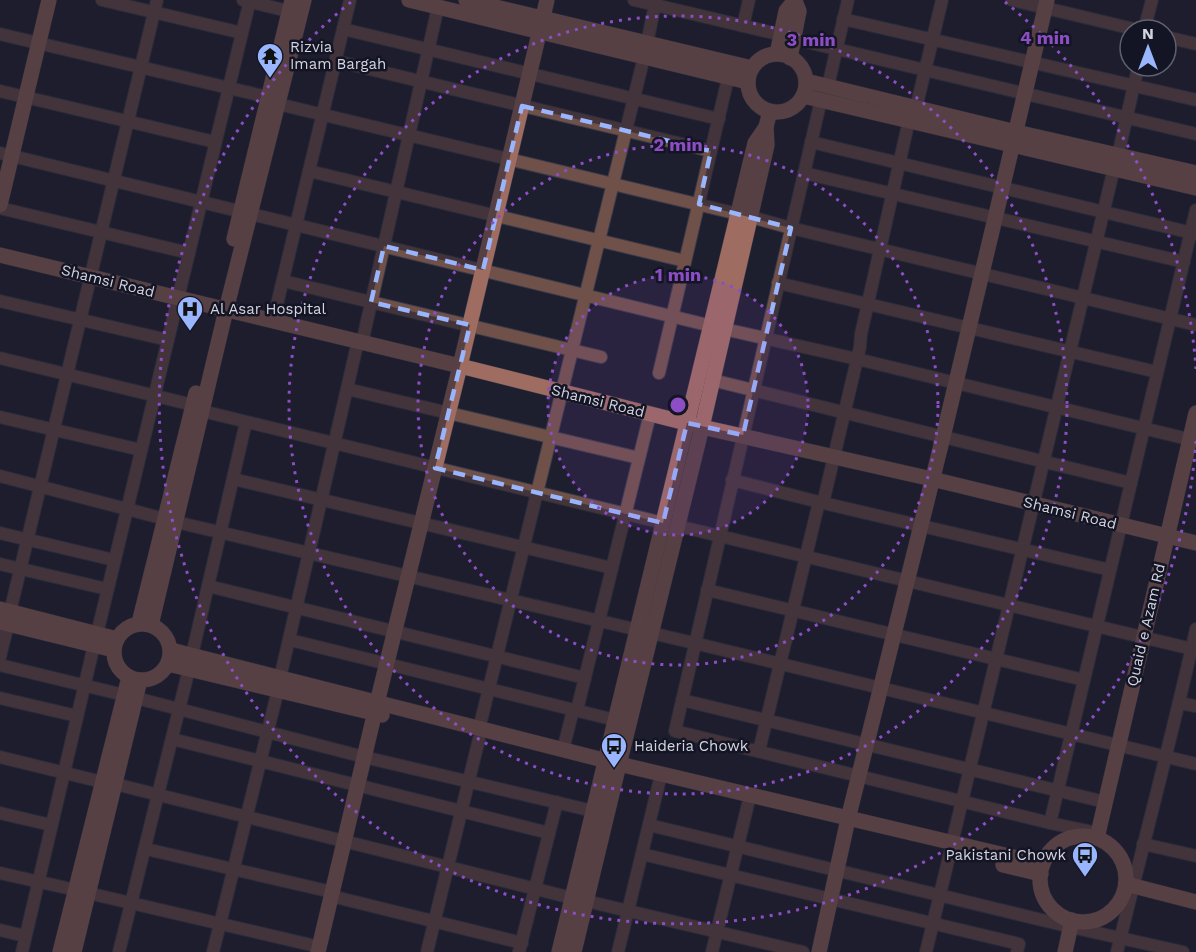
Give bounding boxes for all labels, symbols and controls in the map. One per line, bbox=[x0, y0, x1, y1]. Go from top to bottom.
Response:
north arrow bbox=[1118, 18, 1178, 78]
text: N bbox=[1142, 24, 1154, 43]
text: 4 min bbox=[1020, 27, 1070, 48]
text: 3 min bbox=[786, 29, 836, 50]
place label: Rizvia Imam Bargah bbox=[290, 38, 386, 73]
temple icon: Rizvia Imam Bargah bbox=[255, 41, 285, 79]
text: 2 min bbox=[653, 134, 703, 155]
street label: Shamsi Road bbox=[60, 261, 156, 301]
text: 1 min bbox=[655, 264, 701, 285]
hospital icon: Al Asar Hospital bbox=[175, 294, 205, 332]
place label: Al Asar Hospital bbox=[210, 300, 327, 318]
street label: Shamsi Road bbox=[550, 381, 646, 421]
centre of rings bbox=[668, 395, 688, 415]
street label: Shamsi Road bbox=[1022, 493, 1118, 533]
street label: Quaid e Azam Rd bbox=[1123, 562, 1169, 688]
bus stop icon: Haideria Chowk bbox=[599, 731, 629, 769]
place label: Haideria Chowk bbox=[634, 737, 749, 755]
bus stop icon: Pakistani Chowk bbox=[1070, 840, 1100, 878]
place label: Pakistani Chowk bbox=[945, 846, 1066, 864]

